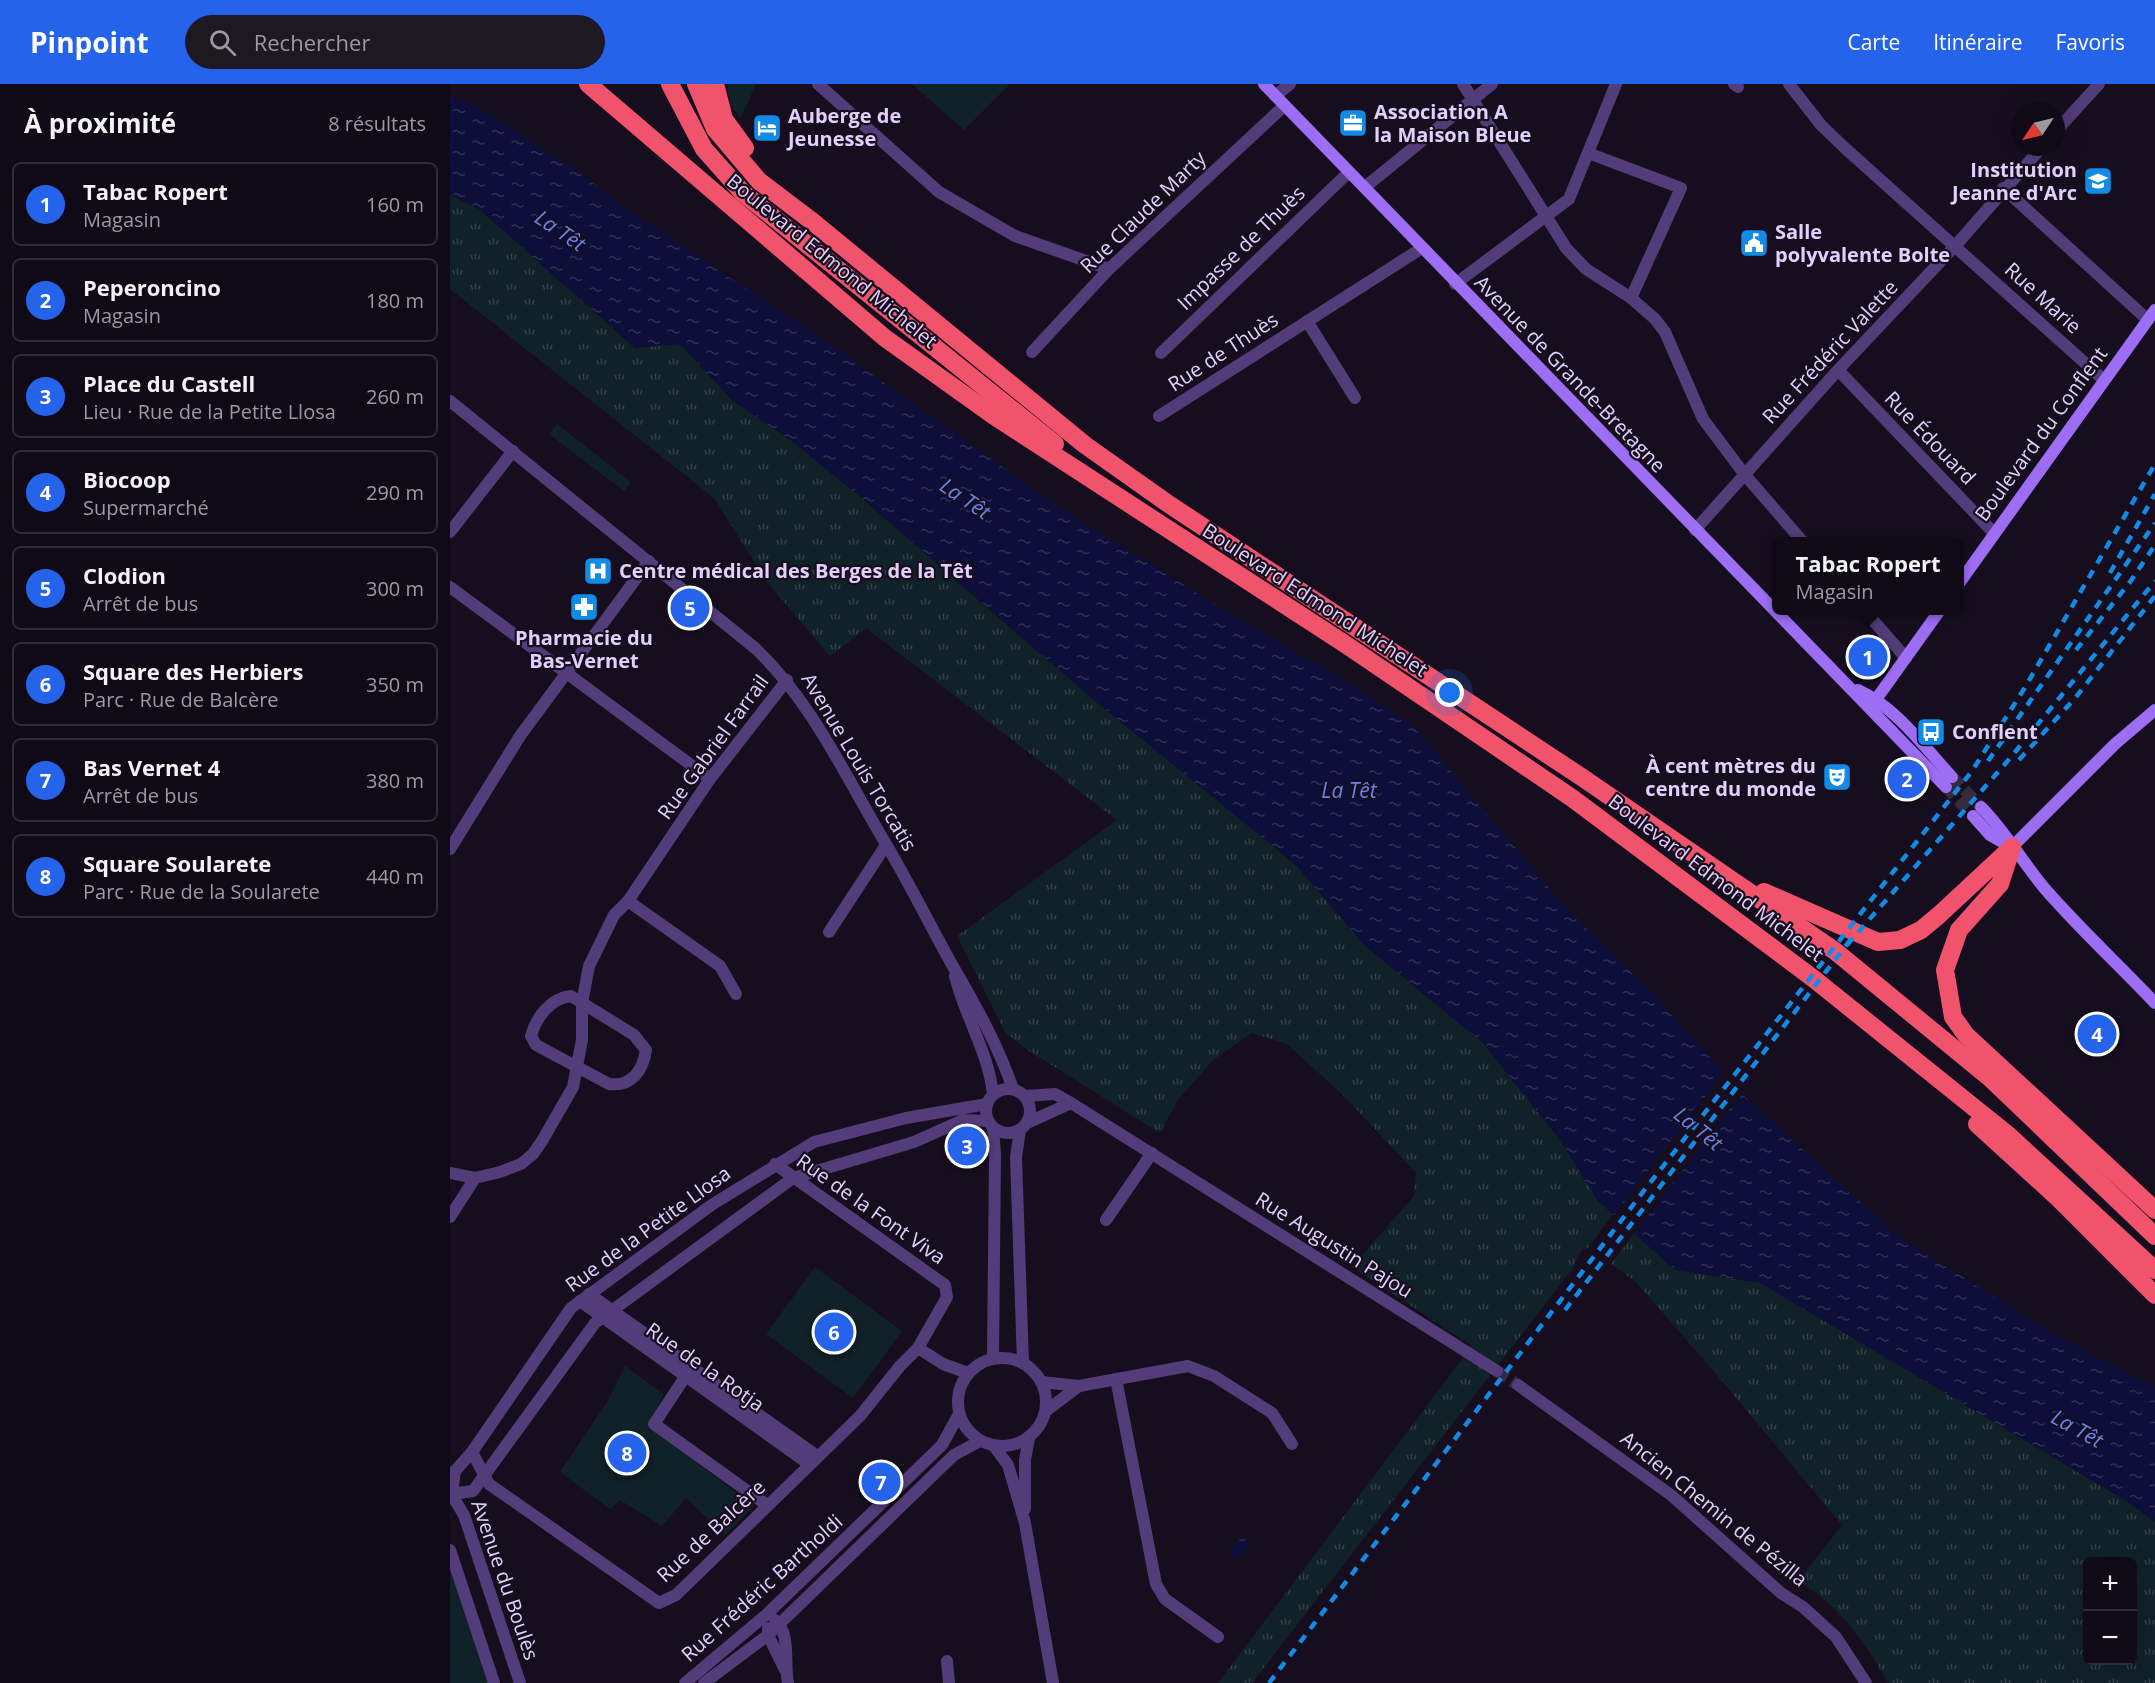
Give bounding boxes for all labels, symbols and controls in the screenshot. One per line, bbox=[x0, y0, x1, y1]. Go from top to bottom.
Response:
search box bbox=[185, 15, 605, 69]
text: Pinpoint bbox=[30, 23, 149, 61]
icon: search bbox=[206, 26, 239, 59]
text: Rechercher bbox=[254, 27, 370, 57]
text: Carte bbox=[1847, 28, 1900, 56]
text: Itinéraire bbox=[1933, 28, 2022, 56]
text: Favoris bbox=[2055, 28, 2125, 56]
place label: Association A la Maison Bleue bbox=[1374, 98, 1531, 148]
place label: Auberge de Jeunesse bbox=[786, 102, 901, 152]
north arrow bbox=[2011, 102, 2065, 156]
text: À proximité bbox=[24, 105, 176, 141]
office icon: Association A la Maison Bleue bbox=[1337, 107, 1369, 139]
text: 8 résultats bbox=[328, 110, 426, 137]
hotel icon: Auberge de Jeunesse bbox=[751, 112, 783, 144]
street label: Rue Claude Marty bbox=[1074, 144, 1212, 279]
place label: Institution Jeanne d'Arc bbox=[1950, 156, 2077, 206]
school or university icon: Institution Jeanne d'Arc bbox=[2082, 165, 2114, 197]
street label: Boulevard Edmond Michelet bbox=[721, 167, 943, 354]
text: Tabac Ropert bbox=[83, 176, 228, 206]
street label: Impasse de Thuès bbox=[1171, 180, 1310, 316]
text: 1 bbox=[40, 191, 51, 218]
text: 160 m bbox=[366, 191, 424, 218]
water label: La Têt bbox=[530, 203, 592, 258]
text: Magasin bbox=[83, 206, 161, 233]
place label: Salle polyvalente Bolte bbox=[1775, 218, 1950, 268]
public building icon: Salle polyvalente Bolte bbox=[1738, 227, 1770, 259]
street label: Rue Marie bbox=[1999, 256, 2088, 339]
street label: Avenue de Grande-Bretagne bbox=[1469, 269, 1672, 478]
text: Peperoncino bbox=[83, 272, 221, 302]
street label: Rue Frédéric Valette bbox=[1756, 274, 1903, 429]
text: 2 bbox=[40, 287, 51, 314]
text: 180 m bbox=[366, 287, 424, 314]
text: Magasin bbox=[83, 302, 161, 329]
street label: Rue de Thuès bbox=[1163, 306, 1283, 397]
street label: Boulevard du Conflent bbox=[1968, 341, 2113, 526]
text: Place du Castell bbox=[83, 368, 255, 398]
text: 3 bbox=[40, 383, 51, 410]
text: 260 m bbox=[366, 383, 424, 410]
street label: Rue Édouard bbox=[1879, 385, 1982, 490]
text: Lieu · Rue de la Petite Llosa bbox=[83, 398, 336, 425]
text: Biocoop bbox=[83, 464, 171, 494]
water label: La Têt bbox=[935, 471, 997, 526]
text: 4 bbox=[40, 479, 51, 506]
text: 290 m bbox=[366, 479, 424, 506]
text: Supermarché bbox=[83, 494, 209, 521]
street label: Boulevard Edmond Michelet bbox=[1197, 517, 1433, 683]
popup bbox=[1772, 537, 1964, 615]
text: Tabac Ropert bbox=[1796, 548, 1940, 578]
hospital icon: Centre médical des Berges de la Têt bbox=[582, 555, 614, 587]
place label: Centre médical des Berges de la Têt bbox=[619, 557, 973, 584]
text: Clodion bbox=[83, 560, 166, 590]
text: 5 bbox=[40, 575, 51, 602]
text: 300 m bbox=[366, 575, 424, 602]
text: Magasin bbox=[1796, 578, 1873, 605]
pin: 5 bbox=[670, 586, 710, 630]
text: Arrêt de bus bbox=[83, 590, 198, 617]
pharmacy icon: Pharmacie du Bas-Vernet bbox=[568, 591, 600, 623]
place label: Pharmacie du Bas-Vernet bbox=[515, 624, 653, 674]
pin: 1 bbox=[1848, 634, 1888, 680]
text: Square des Herbiers bbox=[83, 656, 303, 686]
street label: Avenue Louis Torcatis bbox=[796, 668, 923, 856]
street label: Rue Gabriel Farrail bbox=[651, 669, 774, 824]
text: 6 bbox=[40, 671, 51, 698]
text: 350 m bbox=[366, 671, 424, 698]
your location bbox=[1435, 678, 1464, 707]
text: Parc · Rue de Balcère bbox=[83, 686, 279, 713]
bus stop icon: Conflent bbox=[1915, 716, 1947, 748]
place label: Conflent bbox=[1952, 718, 2038, 745]
text: Bas Vernet 4 bbox=[83, 752, 220, 782]
place label: À cent mètres du centre du monde bbox=[1645, 752, 1816, 802]
pin: 2 bbox=[1888, 756, 1926, 802]
theatre icon: À cent mètres du centre du monde bbox=[1821, 761, 1853, 793]
text: 7 bbox=[40, 767, 51, 794]
text: 380 m bbox=[366, 767, 424, 794]
water label: La Têt bbox=[1321, 776, 1378, 804]
text: Arrêt de bus bbox=[83, 782, 198, 809]
street label: Boulevard Edmond Michelet bbox=[1603, 788, 1830, 968]
text: Square Soularete bbox=[83, 848, 271, 878]
text: 8 bbox=[40, 863, 51, 890]
text: 440 m bbox=[366, 863, 424, 890]
text: Parc · Rue de la Soularete bbox=[83, 878, 320, 905]
pin: 4 bbox=[2078, 1012, 2116, 1056]
water label: La Têt bbox=[1668, 1100, 1730, 1157]
pin: 3 bbox=[948, 1124, 986, 1168]
street label: Rue de la Font Viva bbox=[791, 1147, 951, 1270]
street label: Rue de la Petite Llosa bbox=[560, 1159, 736, 1298]
street label: Rue Augustin Pajou bbox=[1250, 1185, 1418, 1304]
pin: 6 bbox=[814, 1310, 854, 1354]
street label: Rue de la Rotja bbox=[641, 1316, 770, 1417]
water label: La Têt bbox=[2047, 1402, 2109, 1454]
street label: Ancien Chemin de Pézilla bbox=[1615, 1425, 1813, 1592]
pin: 8 bbox=[608, 1430, 646, 1476]
pin: 7 bbox=[862, 1460, 900, 1504]
street label: Rue de Balcère bbox=[651, 1473, 771, 1588]
street label: Avenue du Boulès bbox=[465, 1496, 546, 1663]
street label: Rue Frédéric Bartholdi bbox=[675, 1508, 848, 1667]
map controls bbox=[2083, 1557, 2137, 1665]
button: + bbox=[2083, 1557, 2137, 1611]
button: − bbox=[2083, 1611, 2137, 1665]

